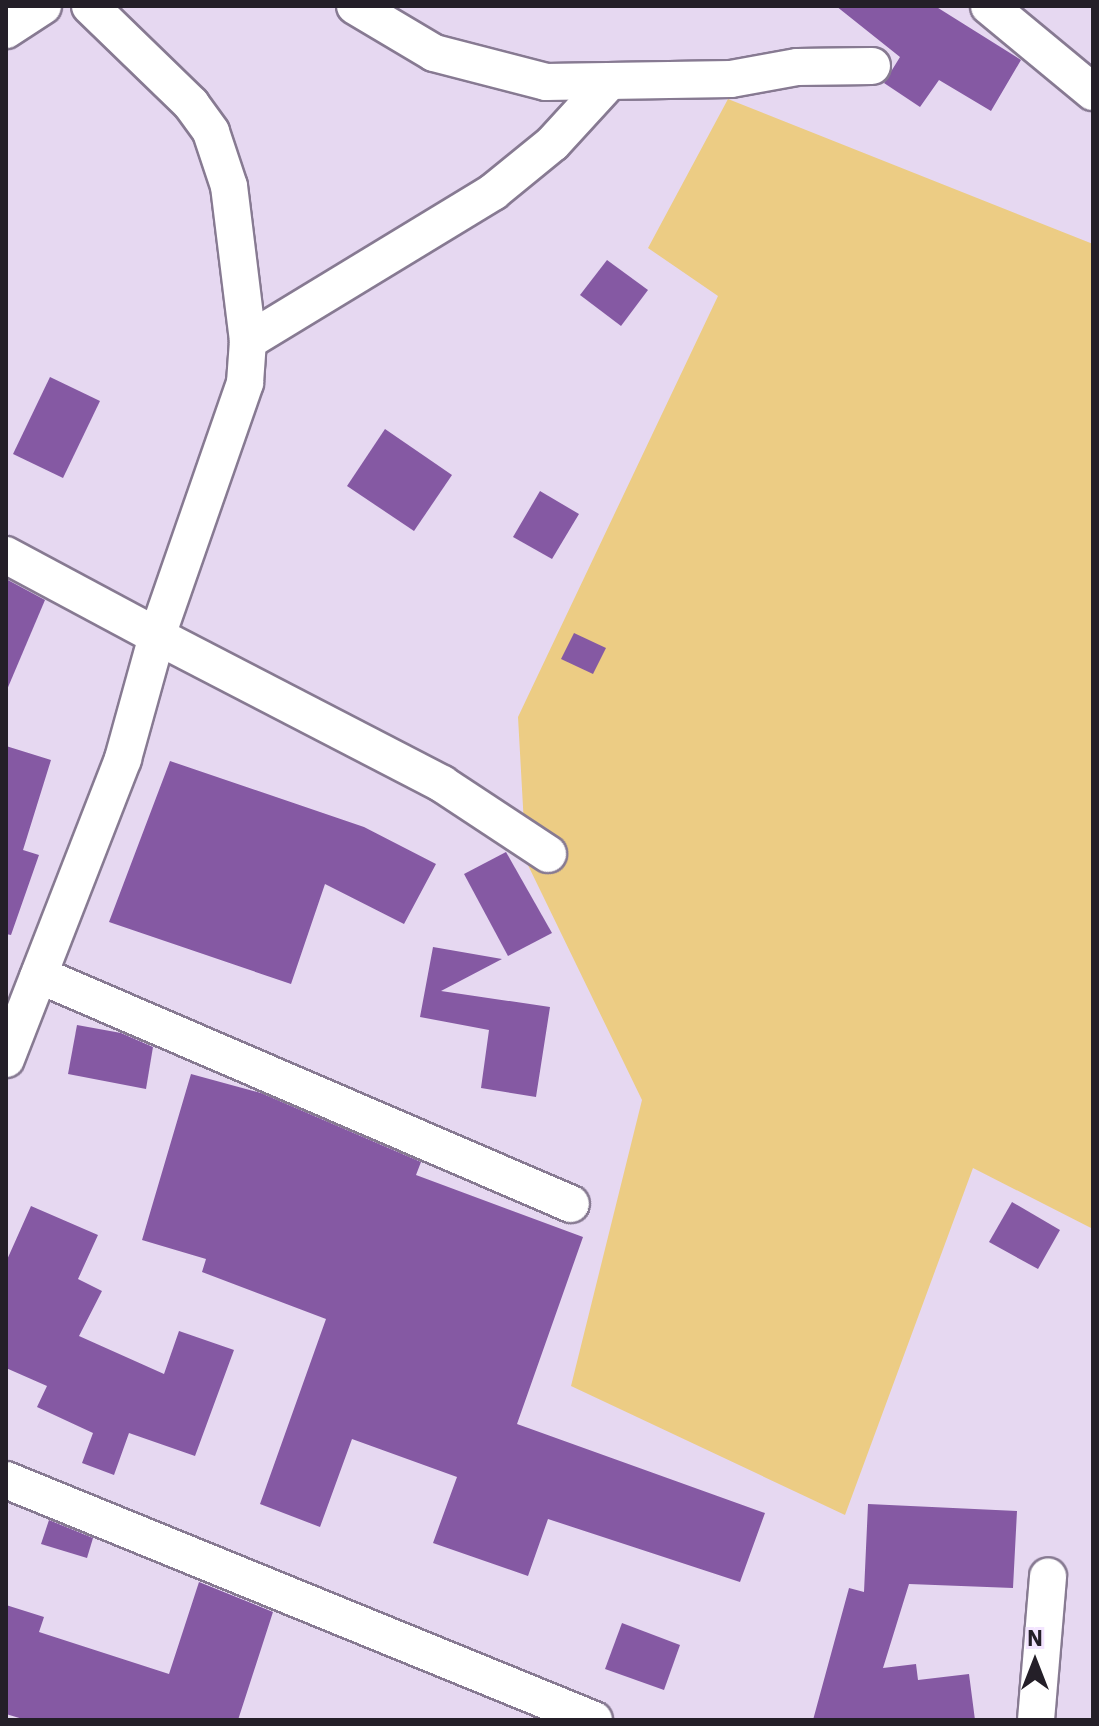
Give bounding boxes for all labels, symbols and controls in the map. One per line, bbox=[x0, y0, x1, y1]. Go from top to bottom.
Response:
north arrow bbox=[995, 1622, 1075, 1702]
text: N bbox=[1027, 1623, 1043, 1652]

